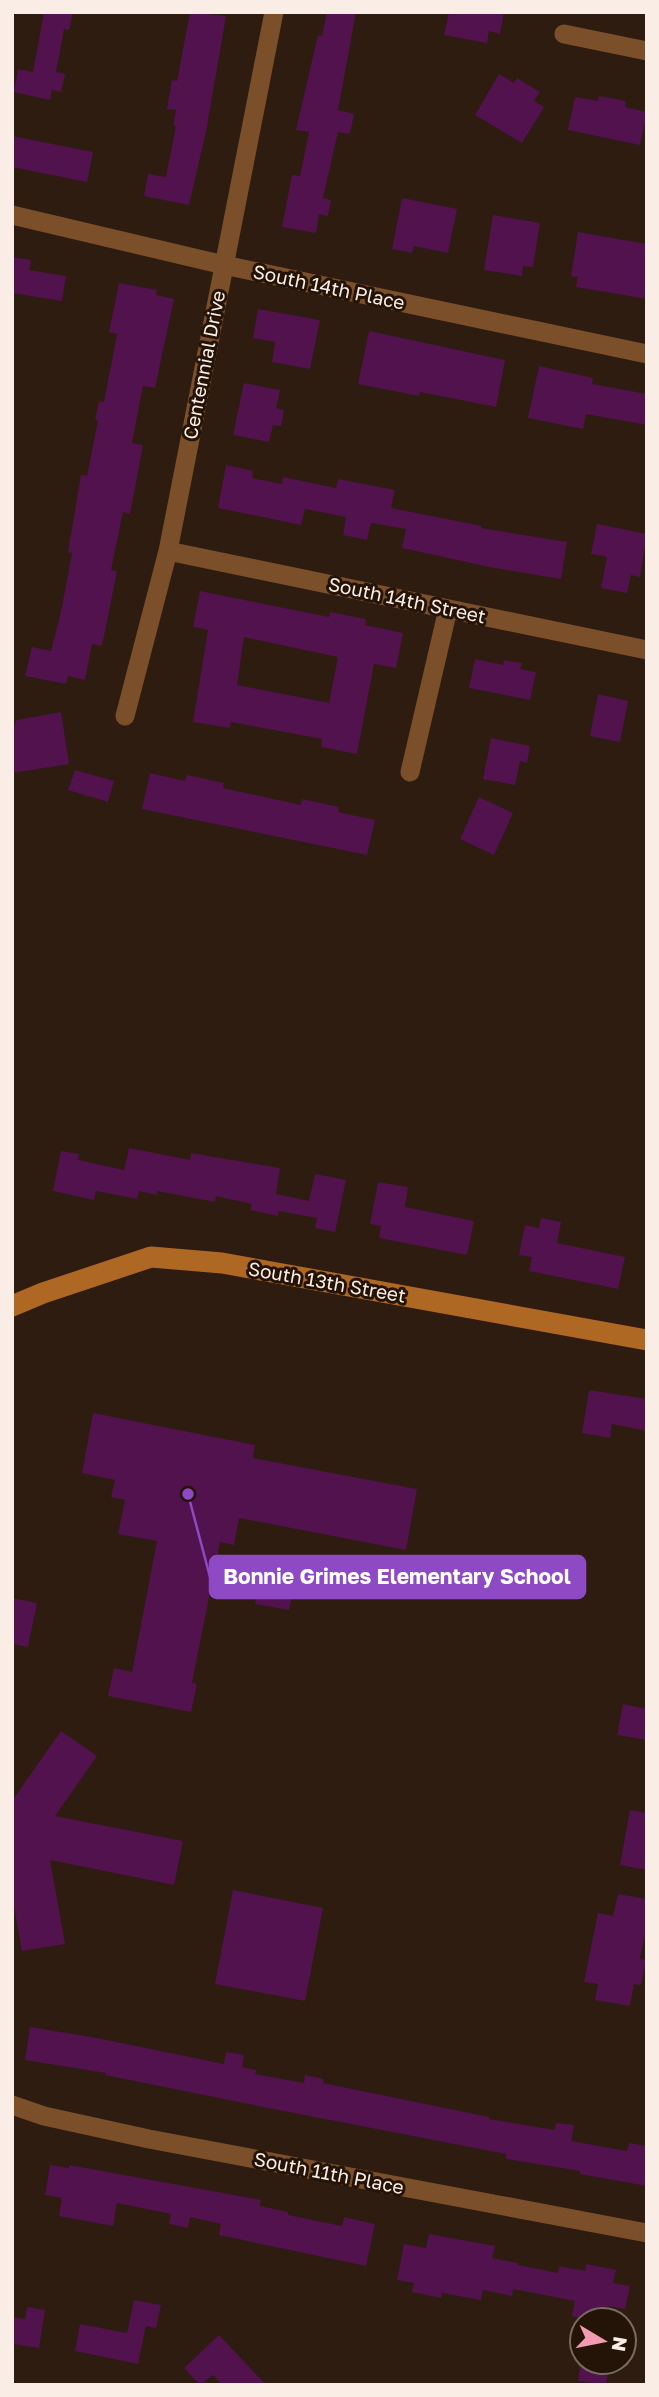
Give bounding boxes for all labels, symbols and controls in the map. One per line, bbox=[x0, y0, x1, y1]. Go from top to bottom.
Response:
street label: South 14th Place bbox=[251, 259, 407, 314]
street label: Centennial Drive bbox=[178, 289, 229, 441]
street label: South 14th Street bbox=[326, 572, 488, 627]
street label: South 13th Street bbox=[246, 1256, 408, 1307]
callout: Bonnie Grimes Elementary School bbox=[210, 1556, 585, 1598]
text: Bonnie Grimes Elementary School bbox=[223, 1563, 571, 1589]
street label: South 11th Place bbox=[252, 2147, 406, 2198]
north arrow bbox=[568, 2306, 638, 2376]
text: N bbox=[608, 2335, 633, 2353]

